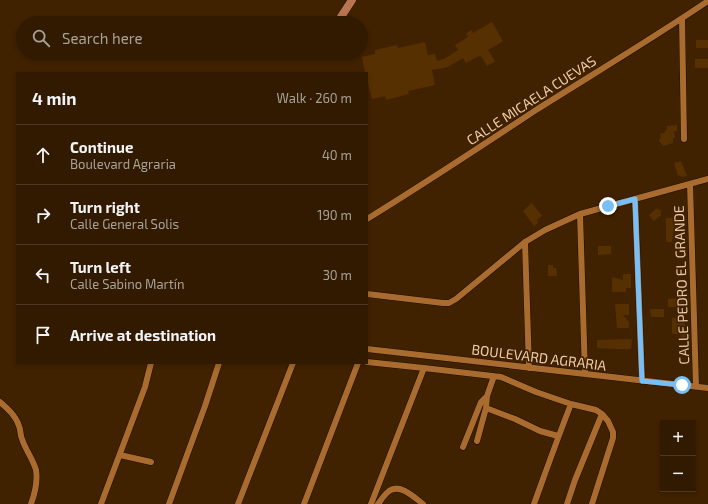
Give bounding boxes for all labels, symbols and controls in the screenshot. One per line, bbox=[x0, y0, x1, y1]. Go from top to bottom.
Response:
search box bbox=[16, 16, 368, 60]
icon: search bbox=[30, 27, 52, 49]
text: Search here bbox=[62, 29, 143, 47]
street label: CALLE MICAELA CUEVAS bbox=[463, 52, 599, 148]
text: 4 min bbox=[32, 88, 76, 108]
text: Walk · 260 m bbox=[277, 90, 352, 106]
text: Continue bbox=[70, 138, 133, 156]
icon: ahead bbox=[32, 144, 54, 166]
text: 40 m bbox=[322, 147, 352, 163]
text: Boulevard Agraria bbox=[70, 156, 176, 172]
route end bbox=[599, 197, 617, 215]
text: Turn right bbox=[70, 198, 140, 216]
icon: right bbox=[32, 204, 54, 226]
street label: CALLE PEDRO EL GRANDE bbox=[670, 205, 692, 365]
text: 190 m bbox=[317, 207, 352, 223]
text: Calle General Solis bbox=[70, 216, 179, 232]
text: Turn left bbox=[70, 258, 131, 276]
icon: left bbox=[32, 264, 54, 286]
text: 30 m bbox=[323, 267, 352, 283]
text: Calle Sabino Martín bbox=[70, 276, 185, 292]
icon: arrive bbox=[32, 324, 54, 346]
text: Arrive at destination bbox=[70, 326, 216, 344]
street label: BOULEVARD AGRARIA bbox=[471, 340, 608, 374]
route start bbox=[673, 376, 691, 394]
map controls bbox=[660, 420, 696, 492]
button: + bbox=[660, 420, 696, 456]
button: − bbox=[660, 456, 696, 492]

